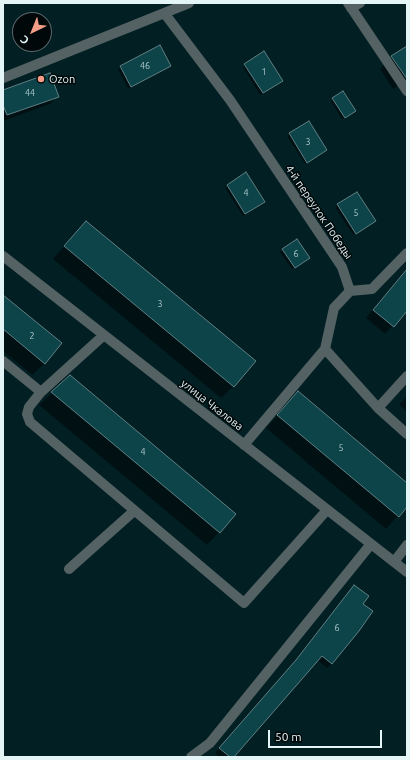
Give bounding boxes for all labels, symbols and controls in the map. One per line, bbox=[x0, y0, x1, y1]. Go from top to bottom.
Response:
north arrow bbox=[12, 12, 52, 52]
text: С bbox=[18, 33, 31, 47]
house number: 46 bbox=[140, 61, 150, 71]
house number: 1 bbox=[261, 67, 267, 77]
place label: Ozon bbox=[49, 72, 75, 86]
marker: Ozon bbox=[36, 74, 46, 84]
house number: 44 bbox=[25, 88, 35, 98]
house number: 3 bbox=[305, 137, 311, 147]
street label: 4-й переулок Победы bbox=[283, 162, 355, 262]
house number: 4 bbox=[243, 188, 249, 198]
house number: 5 bbox=[353, 208, 359, 218]
house number: 6 bbox=[293, 249, 299, 259]
house number: 3 bbox=[157, 299, 163, 309]
house number: 2 bbox=[29, 331, 35, 341]
street label: улица Чкалова bbox=[178, 377, 246, 433]
house number: 5 bbox=[338, 443, 344, 453]
house number: 4 bbox=[140, 447, 146, 457]
house number: 6 bbox=[334, 623, 340, 633]
scale bar bbox=[270, 722, 384, 748]
text: 50 m bbox=[275, 730, 302, 743]

